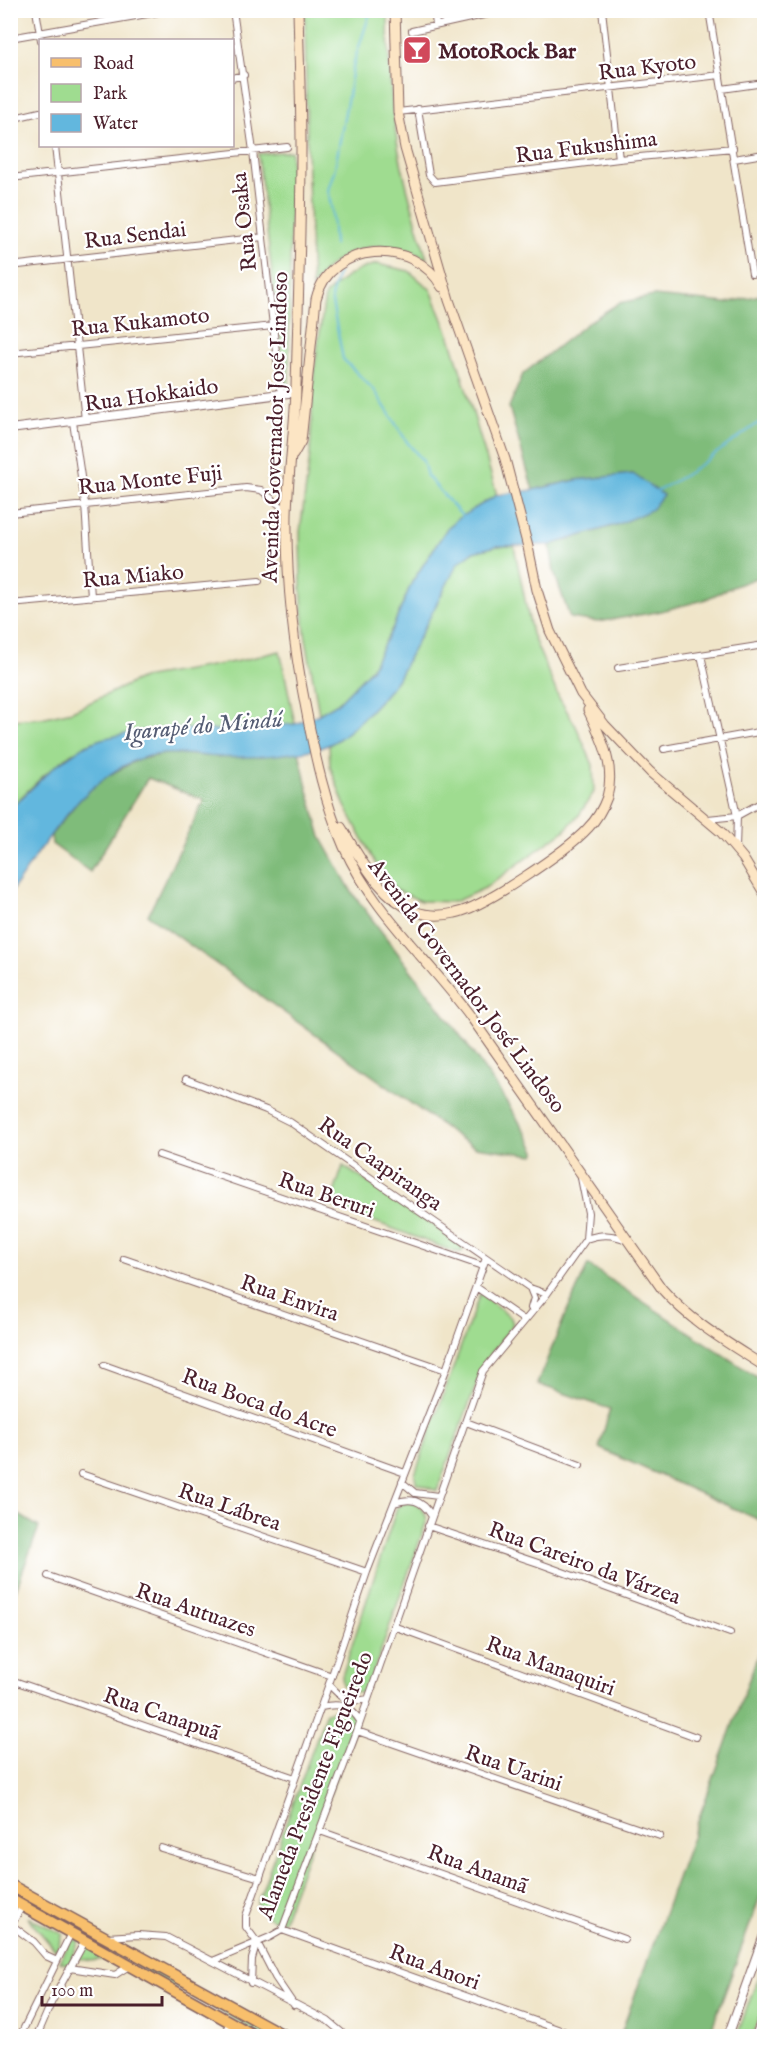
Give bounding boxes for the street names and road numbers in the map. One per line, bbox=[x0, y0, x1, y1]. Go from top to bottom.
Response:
street label: Rua Kyoto bbox=[597, 48, 698, 88]
street label: Rua Fukushima bbox=[514, 125, 659, 171]
street label: Rua Osaka bbox=[226, 171, 264, 273]
street label: Rua Sendai bbox=[83, 216, 188, 256]
street label: Avenida Governador José Lindoso bbox=[257, 271, 295, 584]
street label: Rua Kukamoto bbox=[70, 302, 211, 344]
street label: Rua Hokkaido bbox=[82, 373, 220, 419]
street label: Rua Monte Fuji bbox=[77, 459, 224, 502]
street label: Rua Miako bbox=[81, 559, 185, 595]
street label: Avenida Governador José Lindoso bbox=[361, 853, 571, 1119]
street label: Rua Caapiranga bbox=[312, 1111, 448, 1218]
street label: Rua Beruri bbox=[274, 1166, 379, 1226]
street label: Rua Envira bbox=[236, 1269, 343, 1329]
street label: Rua Boca do Acre bbox=[178, 1363, 341, 1445]
street label: Rua Lábrea bbox=[174, 1477, 285, 1539]
street label: Rua Careiro da Várzea bbox=[484, 1516, 685, 1612]
street label: Rua Autuazes bbox=[132, 1577, 259, 1644]
street label: Rua Manaquiri bbox=[482, 1630, 619, 1703]
street label: Alameda Presidente Figueiredo bbox=[251, 1648, 380, 1925]
street label: Rua Canapuã bbox=[99, 1682, 224, 1748]
street label: Rua Uarini bbox=[461, 1739, 566, 1799]
street label: Rua Anamã bbox=[423, 1839, 532, 1901]
street label: Rua Anori bbox=[385, 1939, 484, 1997]

